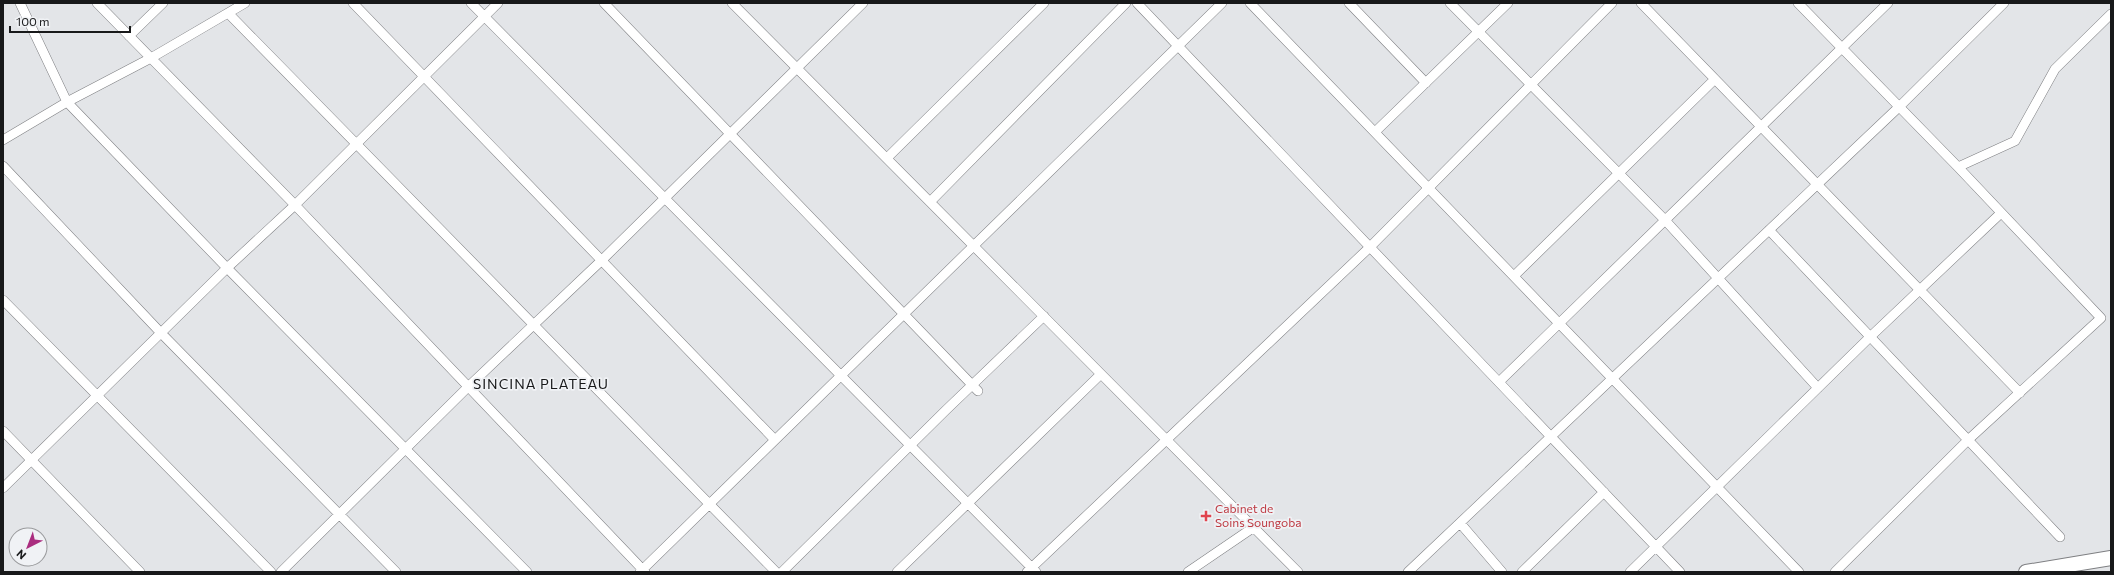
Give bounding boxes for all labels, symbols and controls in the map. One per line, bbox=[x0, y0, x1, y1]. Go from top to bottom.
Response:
scale bar bbox=[10, 8, 130, 34]
text: 100 m bbox=[16, 14, 50, 28]
district label: SINCINA PLATEAU bbox=[473, 375, 609, 392]
place label: Cabinet de Soins Soungoba bbox=[1215, 501, 1302, 529]
marker: Cabinet de Soins Soungoba bbox=[1200, 510, 1212, 522]
north arrow bbox=[8, 527, 48, 567]
text: N bbox=[14, 547, 28, 562]

